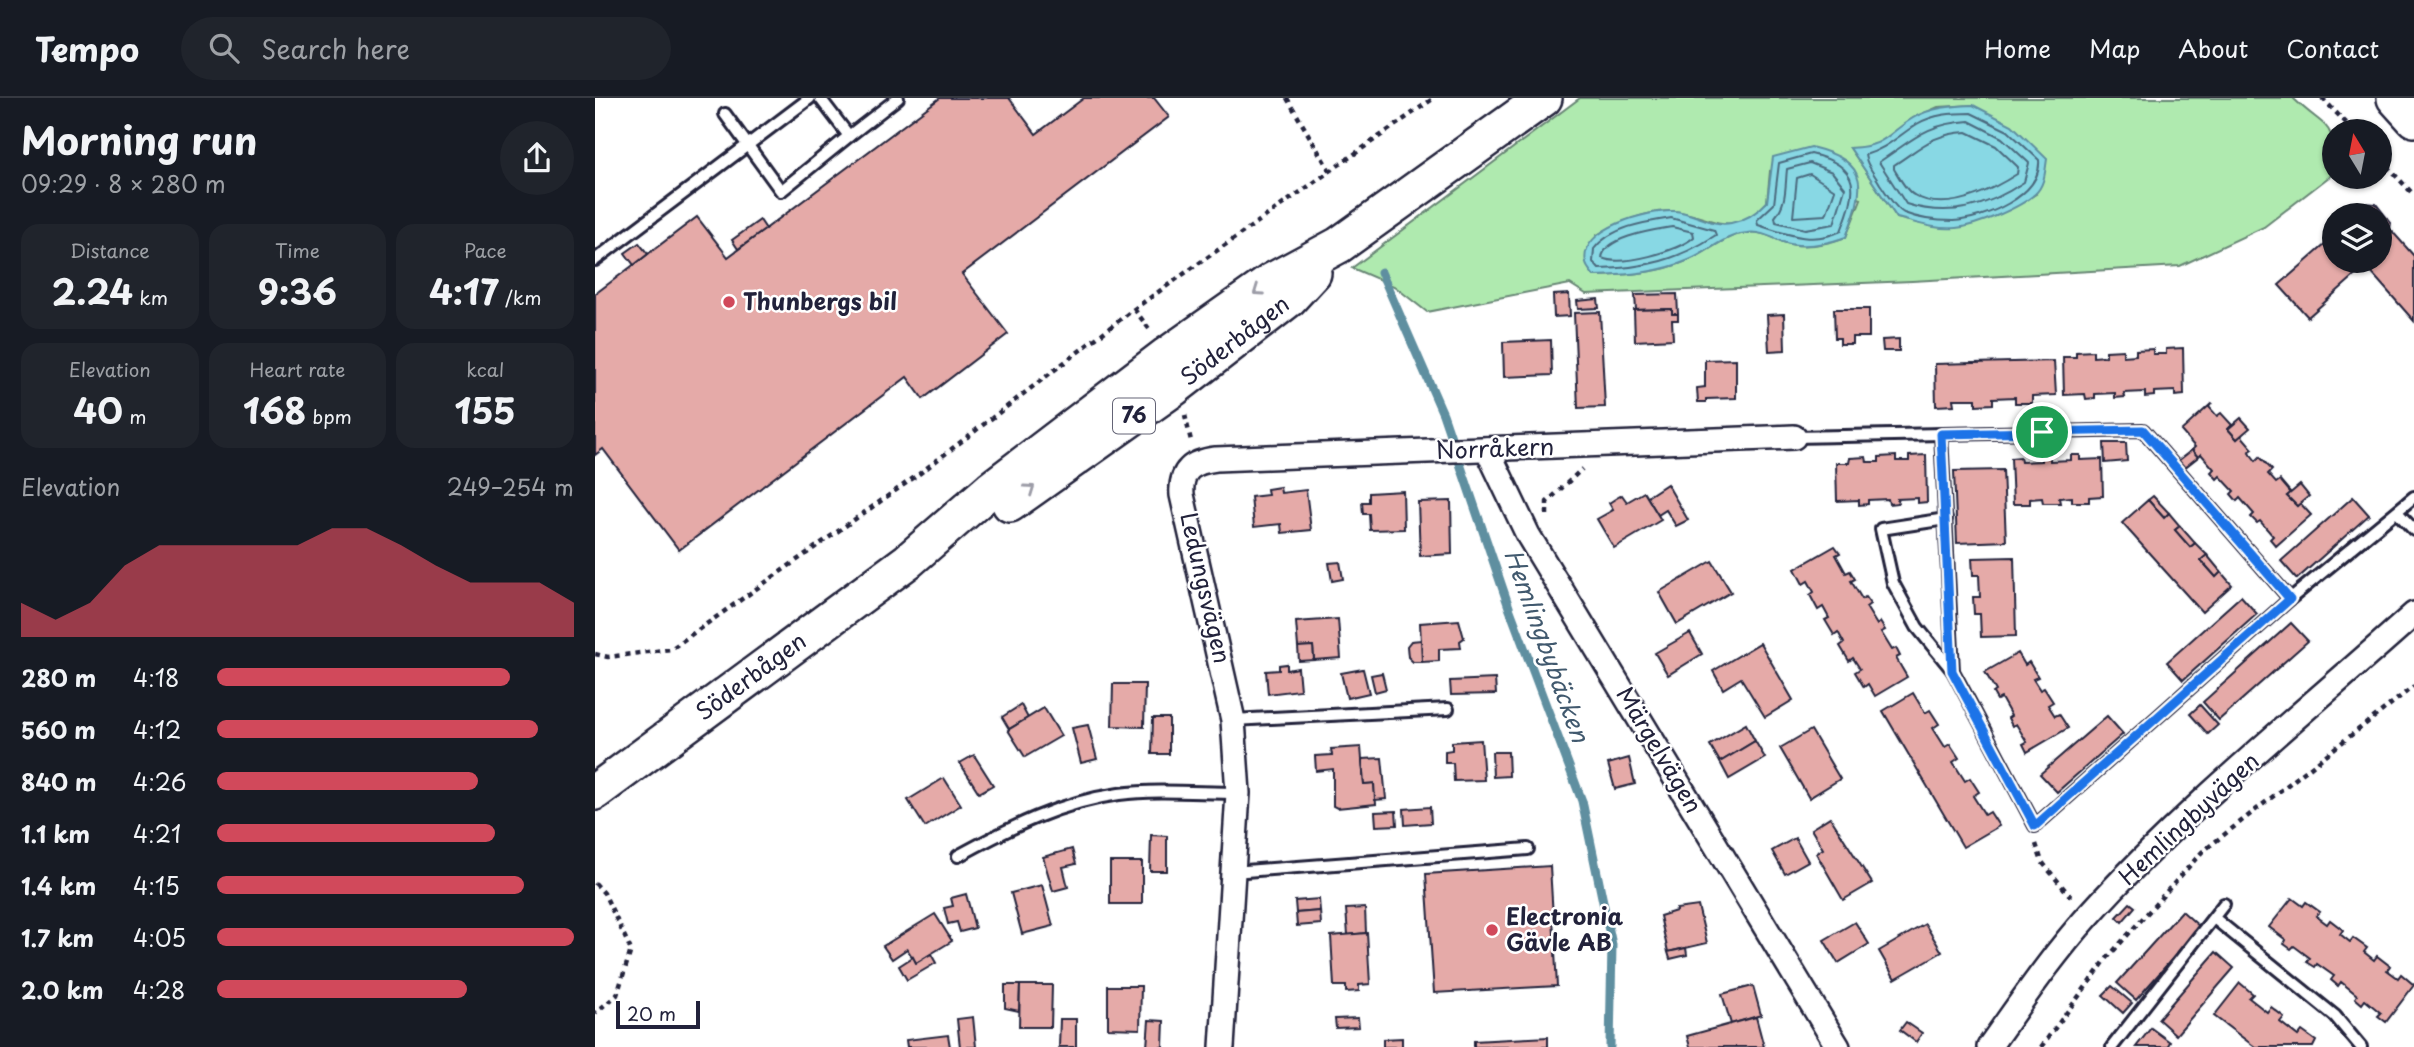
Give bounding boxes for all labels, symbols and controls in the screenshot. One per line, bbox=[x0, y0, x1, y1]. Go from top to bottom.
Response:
search box bbox=[181, 17, 671, 80]
text: Tempo bbox=[35, 23, 139, 73]
icon: search bbox=[205, 29, 243, 67]
text: Search here bbox=[261, 29, 410, 68]
text: Home bbox=[1984, 30, 2051, 66]
text: Map bbox=[2089, 30, 2140, 66]
text: About bbox=[2178, 30, 2248, 66]
text: Contact bbox=[2286, 30, 2379, 66]
text: Morning run bbox=[21, 111, 257, 168]
north arrow bbox=[2322, 119, 2392, 189]
map controls bbox=[2322, 119, 2392, 273]
button: share bbox=[500, 121, 574, 195]
text: 09:29 · 8 × 280 m bbox=[21, 166, 226, 201]
button: layers bbox=[2322, 203, 2392, 273]
text: Distance bbox=[70, 236, 150, 264]
text: Time bbox=[275, 236, 320, 264]
text: Pace bbox=[464, 236, 507, 264]
text: 2.24 bbox=[52, 264, 133, 317]
text: 9:36 bbox=[258, 264, 337, 317]
text: 4:17 bbox=[429, 264, 499, 317]
text: km bbox=[133, 283, 168, 311]
text: /km bbox=[499, 283, 541, 311]
place label: Thunbergs bil bbox=[743, 283, 897, 318]
one-way arrow bbox=[1253, 283, 1266, 295]
street label: Söderbågen bbox=[1172, 286, 1296, 393]
marker: Thunbergs bil bbox=[721, 294, 737, 310]
text: Elevation bbox=[69, 355, 151, 383]
text: Heart rate bbox=[250, 355, 345, 383]
text: kcal bbox=[466, 355, 504, 383]
text: 40 bbox=[73, 383, 123, 436]
text: 168 bbox=[243, 383, 306, 436]
text: 155 bbox=[455, 383, 516, 436]
road number: 76 bbox=[1113, 398, 1155, 434]
text: m bbox=[123, 402, 146, 430]
text: bpm bbox=[306, 402, 352, 430]
pin bbox=[2012, 402, 2072, 462]
icon: arrive bbox=[2023, 413, 2061, 451]
street label: Norråkern bbox=[1435, 428, 1555, 467]
text: Elevation bbox=[21, 469, 120, 504]
text: 249–254 m bbox=[447, 469, 574, 504]
one-way arrow bbox=[1022, 485, 1035, 497]
street label: Ledungsvägen bbox=[1172, 509, 1241, 667]
water label: Hemlingbybäcken bbox=[1496, 544, 1600, 748]
street label: Söderbågen bbox=[687, 623, 813, 728]
text: 280 m bbox=[21, 660, 96, 695]
text: 4:18 bbox=[133, 660, 179, 695]
street label: Märgelvägen bbox=[1609, 679, 1712, 819]
text: 560 m bbox=[21, 712, 96, 747]
text: 4:12 bbox=[133, 712, 181, 747]
street label: Hemlingbyvägen bbox=[2110, 743, 2266, 893]
text: 840 m bbox=[21, 764, 97, 799]
text: 4:26 bbox=[133, 764, 186, 799]
text: 1.1 km bbox=[21, 816, 90, 851]
text: 4:21 bbox=[133, 816, 181, 851]
text: 1.4 km bbox=[21, 868, 96, 903]
text: 4:15 bbox=[133, 868, 180, 903]
place label: Electronia Gävle AB bbox=[1506, 898, 1623, 959]
text: 1.7 km bbox=[21, 920, 94, 955]
text: 4:05 bbox=[133, 920, 186, 955]
marker: Electronia Gävle AB bbox=[1484, 922, 1500, 938]
text: 2.0 km bbox=[21, 972, 103, 1007]
text: 4:28 bbox=[133, 972, 185, 1007]
scale bar bbox=[616, 998, 700, 1030]
text: 20 m bbox=[627, 999, 676, 1027]

